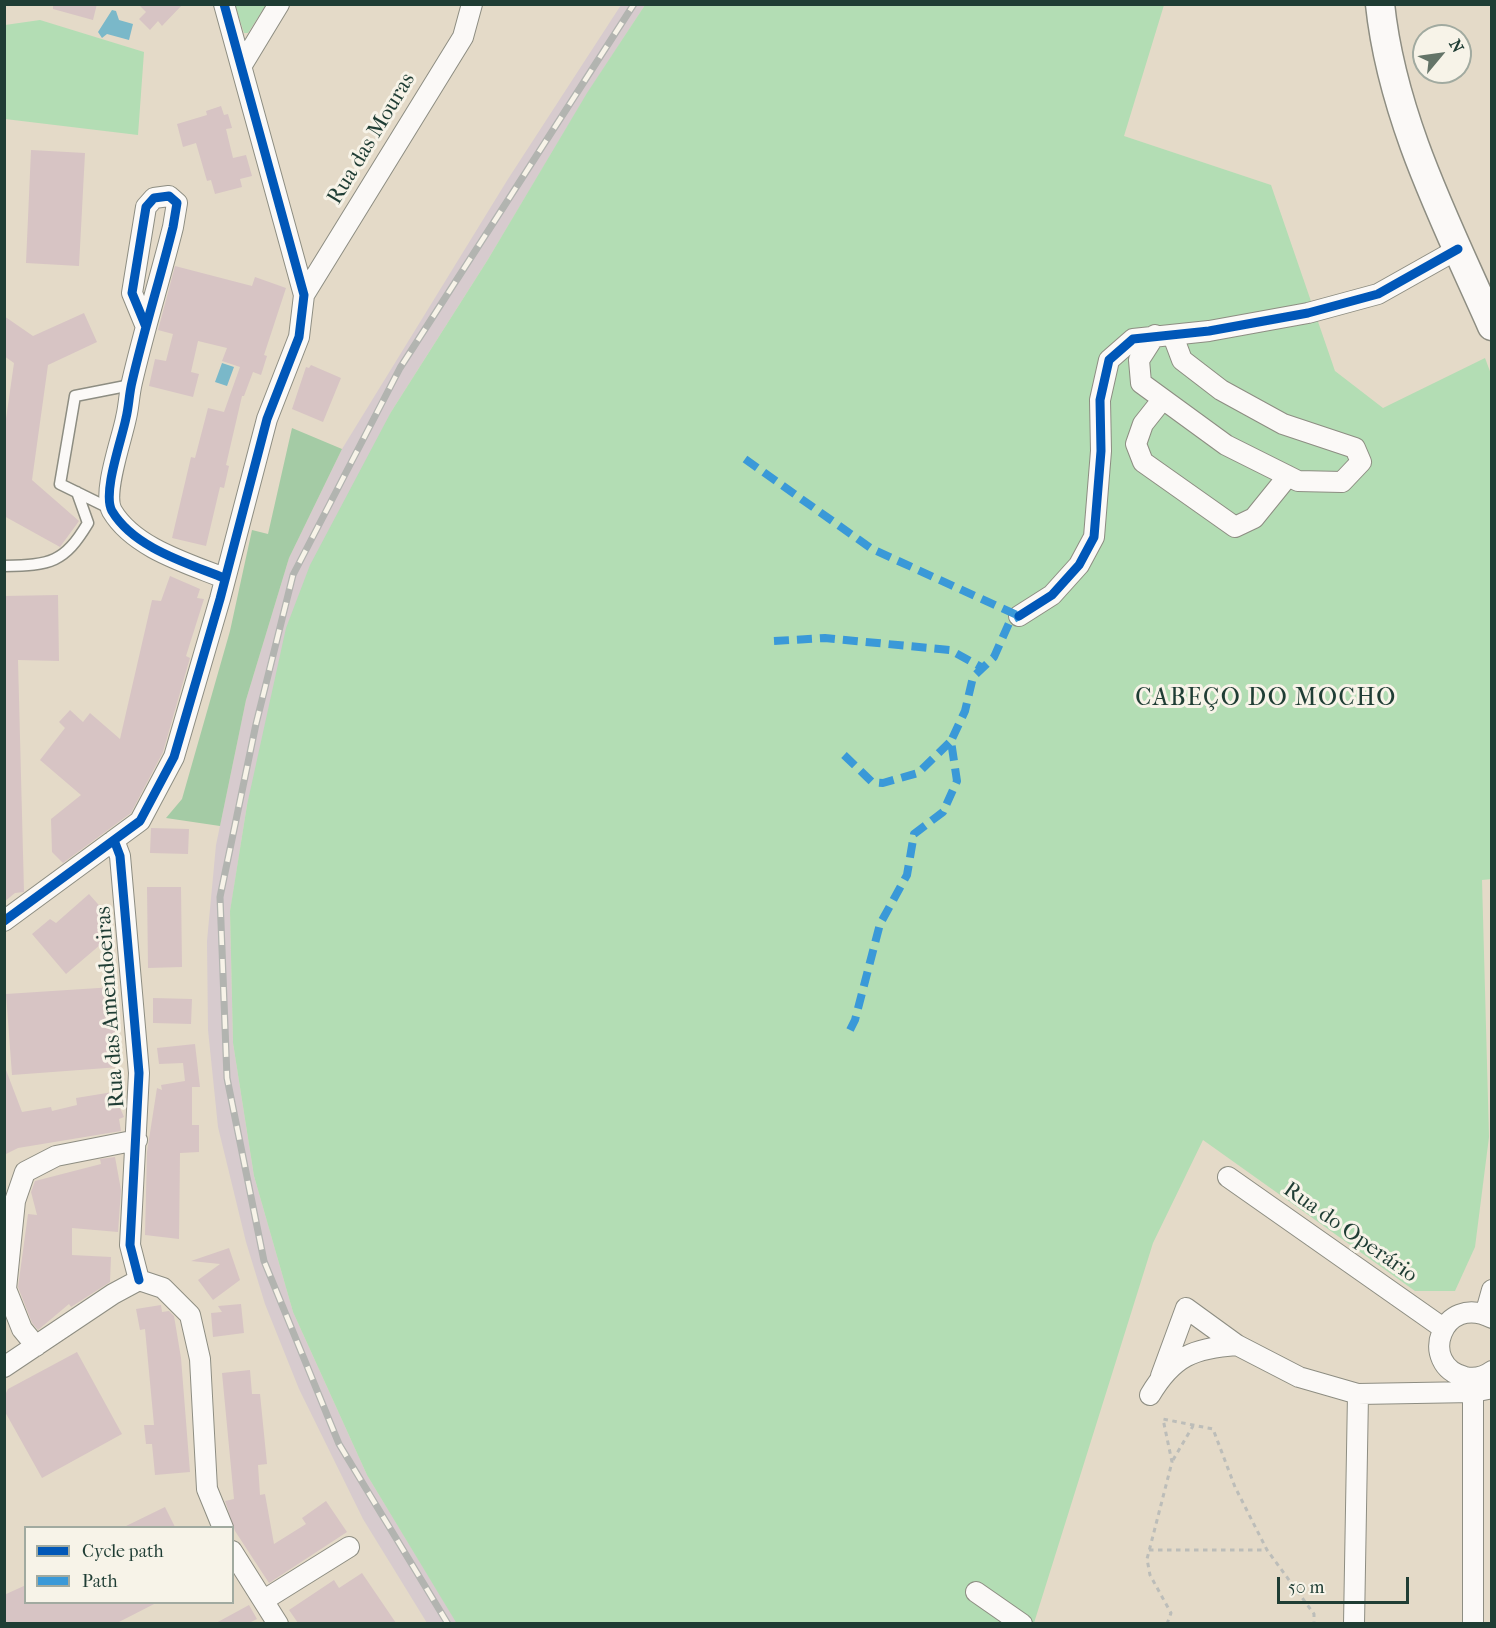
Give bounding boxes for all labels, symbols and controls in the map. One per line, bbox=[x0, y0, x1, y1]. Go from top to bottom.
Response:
north arrow bbox=[1412, 24, 1472, 84]
text: N bbox=[1445, 36, 1468, 56]
street label: Rua das Mouras bbox=[322, 68, 422, 210]
district label: CABEÇO DO MOCHO bbox=[1135, 685, 1397, 713]
street label: Rua das Amendoeiras bbox=[91, 905, 131, 1109]
street label: Rua do Operário bbox=[1278, 1177, 1422, 1289]
legend bbox=[24, 1526, 234, 1604]
text: Cycle path bbox=[82, 1541, 163, 1562]
scale bar bbox=[1280, 1565, 1412, 1603]
text: Path bbox=[82, 1571, 118, 1592]
text: 50 m bbox=[1288, 1577, 1324, 1598]

